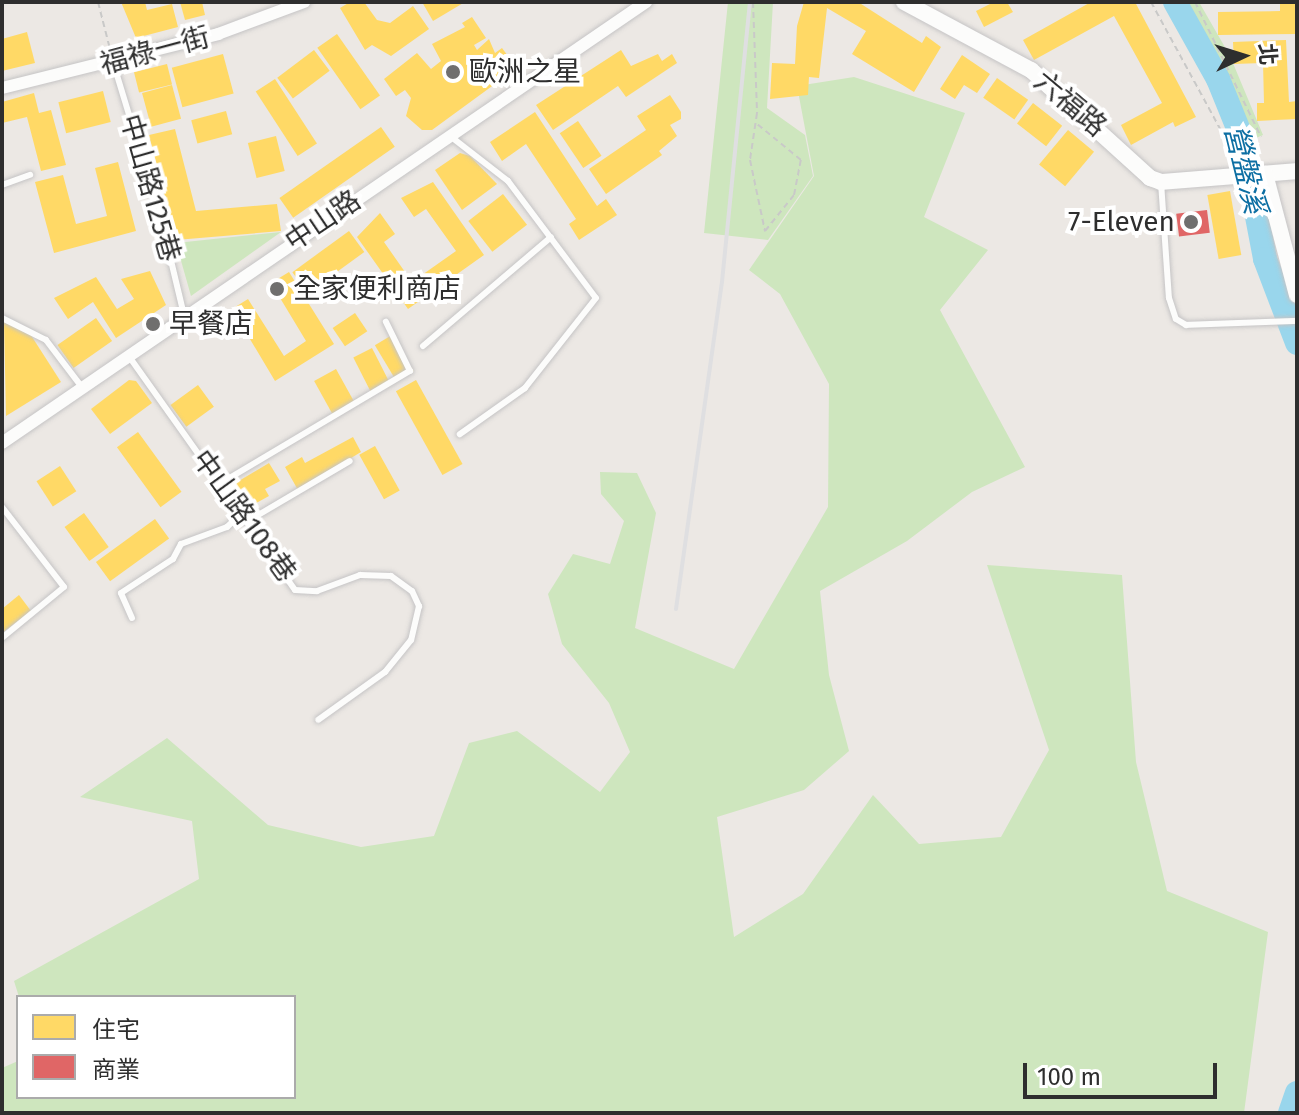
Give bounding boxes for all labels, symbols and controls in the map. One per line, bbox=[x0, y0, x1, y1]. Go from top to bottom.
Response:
north arrow bbox=[1203, 16, 1283, 96]
street label: 福祿一街 bbox=[97, 20, 213, 82]
text: 北 bbox=[1253, 42, 1282, 66]
place label: 歐洲之星 bbox=[469, 55, 581, 89]
marker: 歐洲之星 bbox=[444, 63, 462, 81]
street label: 六福路 bbox=[1027, 64, 1113, 144]
street label: 中山路125巷 bbox=[113, 110, 187, 266]
water label: 營盤溪 bbox=[1217, 121, 1273, 217]
street label: 中山路 bbox=[279, 184, 367, 258]
place label: 7-Eleven bbox=[1068, 205, 1175, 239]
marker: 7-Eleven bbox=[1182, 213, 1200, 231]
place label: 全家便利商店 bbox=[293, 272, 461, 306]
marker: 全家便利商店 bbox=[268, 280, 286, 298]
place label: 早餐店 bbox=[169, 307, 253, 341]
marker: 早餐店 bbox=[144, 315, 162, 333]
street label: 中山路108巷 bbox=[185, 443, 303, 589]
legend bbox=[16, 995, 296, 1099]
text: 住宅 bbox=[92, 1016, 140, 1044]
scale bar bbox=[1027, 1047, 1221, 1097]
text: 商業 bbox=[92, 1056, 140, 1084]
text: 100 m bbox=[1037, 1063, 1101, 1091]

